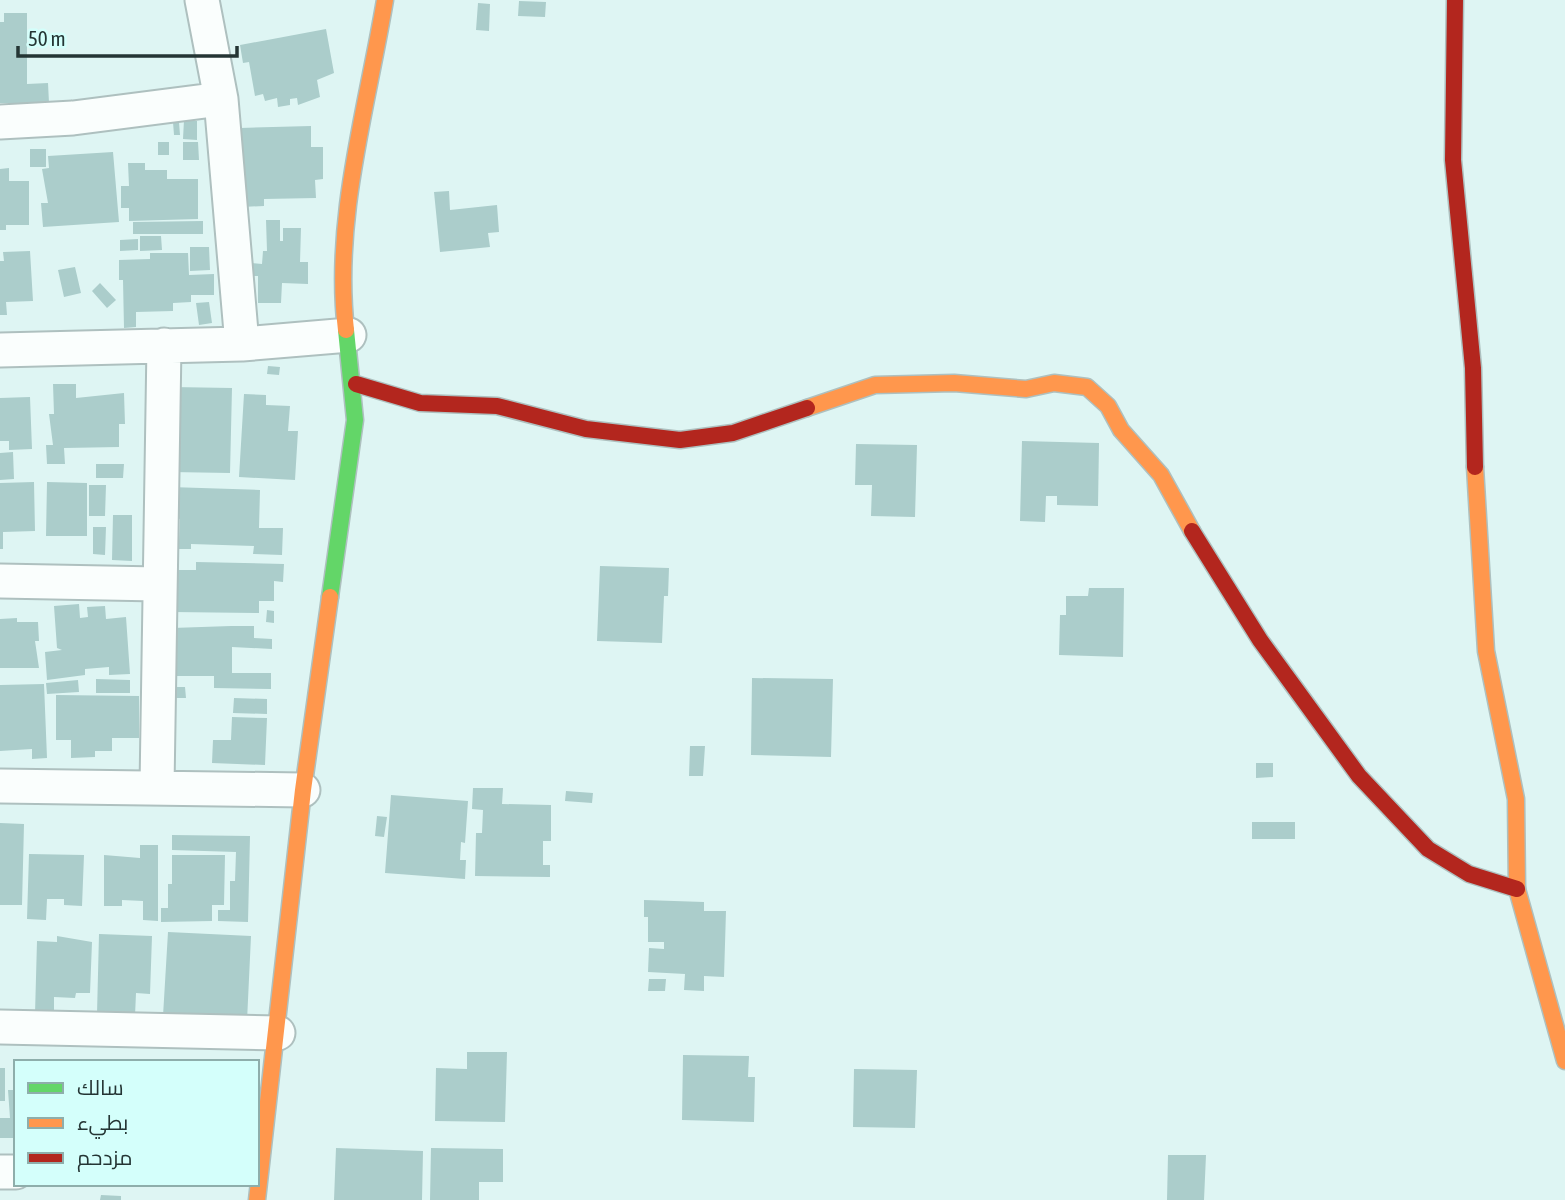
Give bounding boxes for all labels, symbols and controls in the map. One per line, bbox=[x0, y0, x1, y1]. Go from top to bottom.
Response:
scale bar bbox=[18, 14, 236, 58]
text: 50 m bbox=[28, 26, 66, 50]
legend bbox=[14, 1060, 259, 1186]
text: سالك bbox=[77, 1075, 124, 1099]
text: بطيء bbox=[77, 1110, 128, 1139]
text: مزدحم bbox=[77, 1145, 132, 1172]

